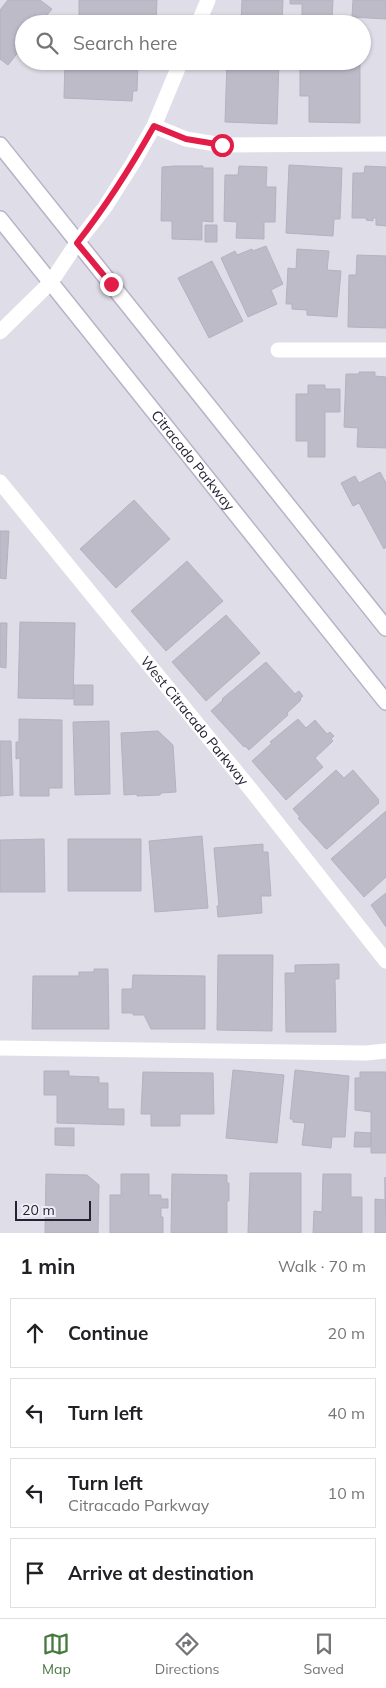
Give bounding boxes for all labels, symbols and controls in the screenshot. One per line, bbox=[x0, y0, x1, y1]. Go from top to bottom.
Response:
search box bbox=[15, 15, 371, 70]
icon: search bbox=[33, 29, 61, 57]
text: Search here bbox=[73, 31, 177, 55]
route start bbox=[211, 134, 234, 157]
route end bbox=[100, 273, 123, 296]
street label: Citracado Parkway bbox=[147, 406, 239, 515]
street label: West Citracado Parkway bbox=[137, 652, 253, 789]
scale bar bbox=[15, 1198, 91, 1221]
text: 20 m bbox=[22, 1201, 55, 1219]
text: 1 min bbox=[20, 1253, 75, 1279]
text: Walk · 70 m bbox=[278, 1256, 366, 1276]
icon: ahead bbox=[21, 1319, 49, 1347]
text: Continue bbox=[68, 1321, 148, 1345]
text: 20 m bbox=[328, 1323, 365, 1343]
icon: left bbox=[21, 1399, 49, 1427]
text: Turn left bbox=[68, 1401, 143, 1425]
text: 40 m bbox=[328, 1403, 365, 1423]
text: Turn left bbox=[68, 1471, 143, 1495]
icon: left bbox=[21, 1479, 49, 1507]
text: 10 m bbox=[328, 1483, 365, 1503]
text: Citracado Parkway bbox=[68, 1495, 209, 1515]
icon: arrive bbox=[21, 1559, 49, 1587]
text: Arrive at destination bbox=[68, 1561, 254, 1585]
tab: Map bbox=[42, 1630, 71, 1678]
tab: Directions bbox=[155, 1630, 220, 1678]
tab: Saved bbox=[304, 1630, 344, 1678]

